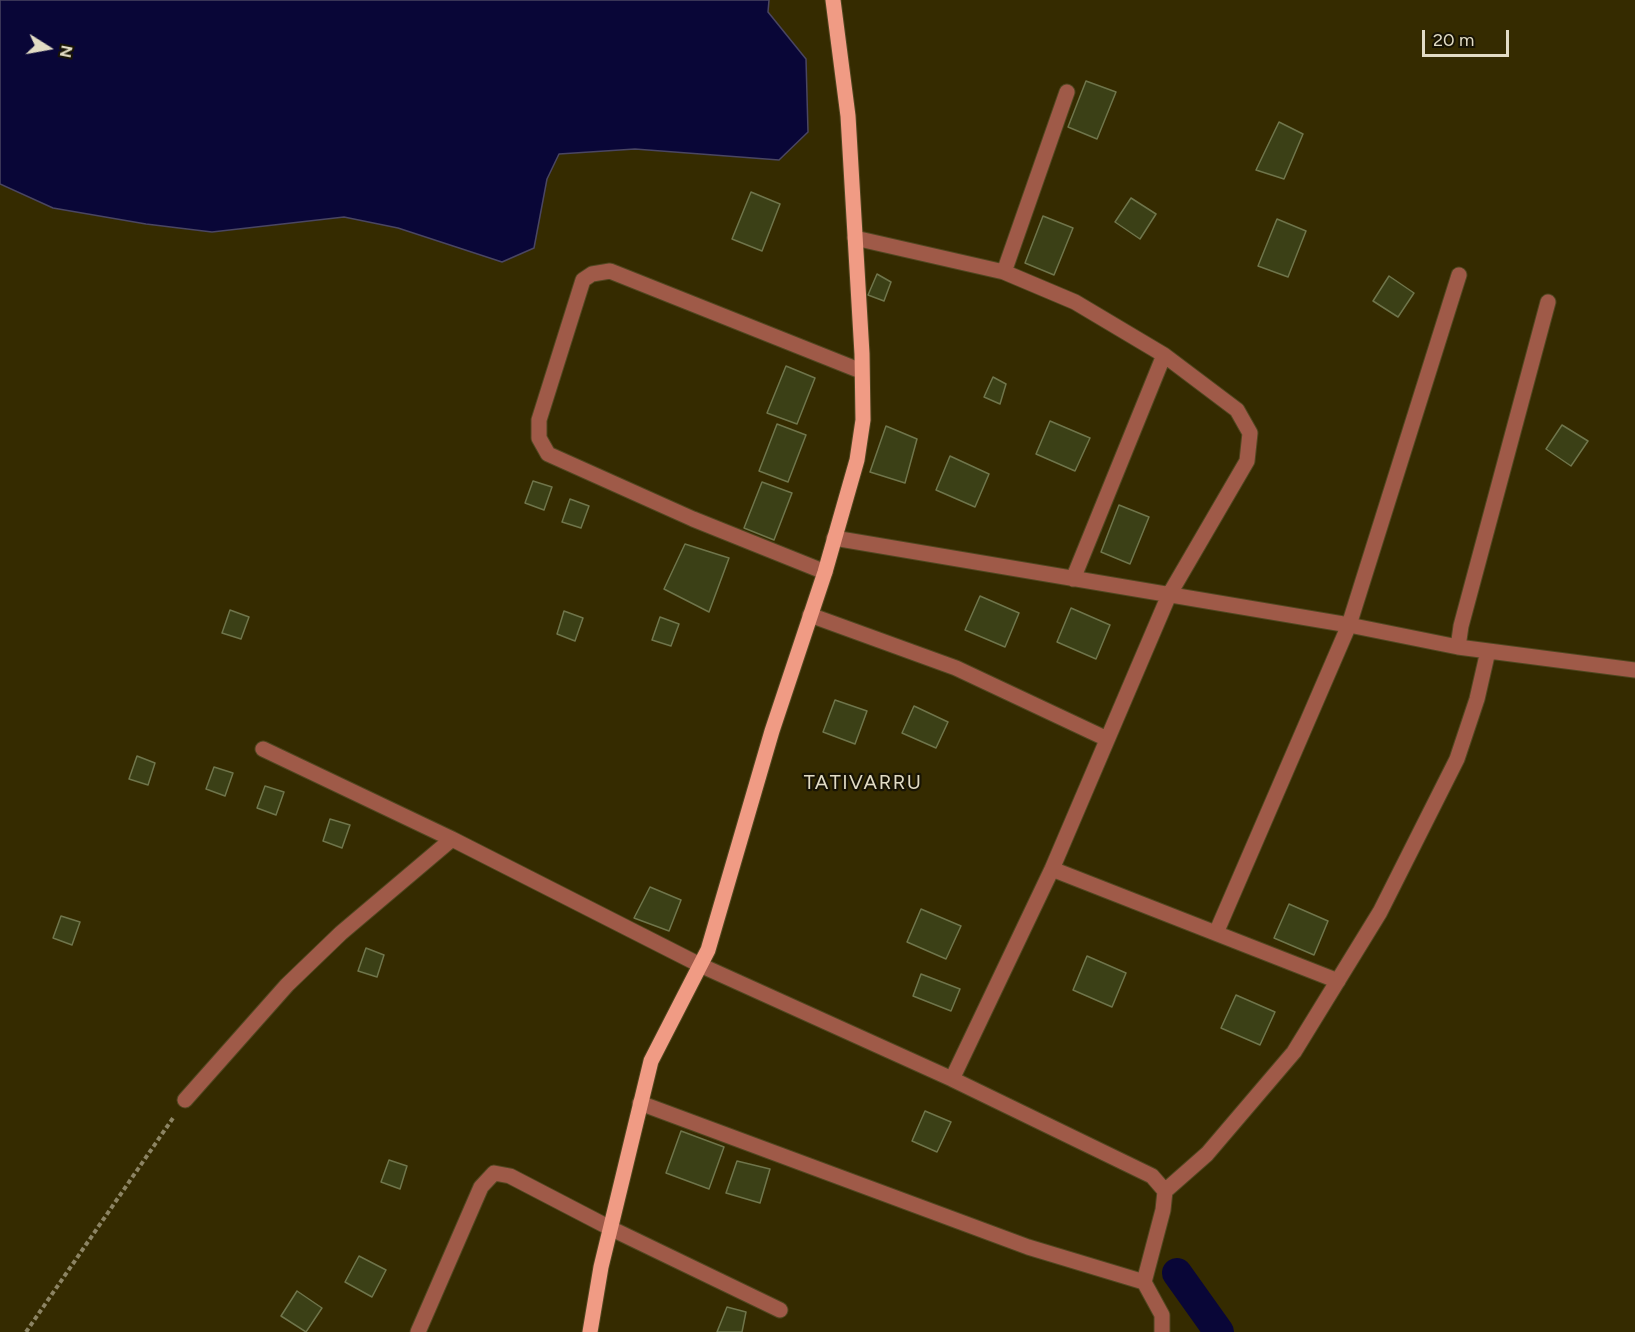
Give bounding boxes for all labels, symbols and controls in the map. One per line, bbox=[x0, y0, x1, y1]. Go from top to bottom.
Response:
north arrow bbox=[18, 18, 78, 78]
scale bar bbox=[1425, 18, 1512, 56]
text: 20 m bbox=[1433, 29, 1474, 51]
text: N bbox=[56, 44, 77, 59]
district label: TATIVARRU bbox=[804, 771, 922, 795]

